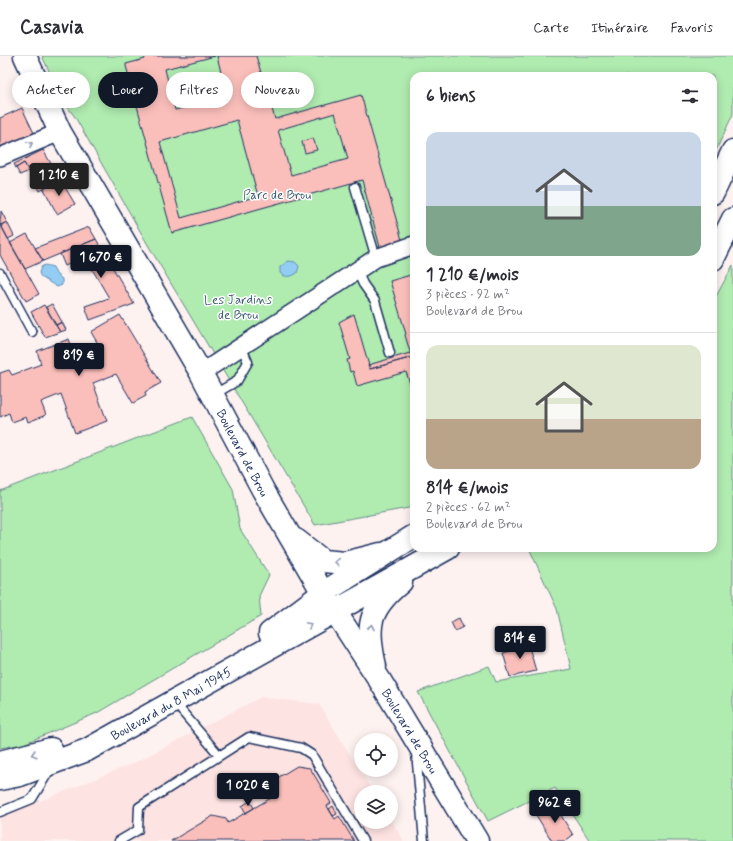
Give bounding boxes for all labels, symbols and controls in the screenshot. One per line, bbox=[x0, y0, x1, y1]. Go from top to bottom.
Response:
text: Casavia bbox=[20, 15, 84, 40]
text: Carte bbox=[533, 19, 569, 37]
text: Itinéraire bbox=[591, 19, 648, 37]
text: Favoris bbox=[670, 19, 713, 37]
chip: Acheter bbox=[12, 72, 90, 108]
chip: Louer bbox=[98, 72, 158, 108]
chip: Filtres bbox=[166, 72, 233, 108]
chip: Nouveau bbox=[241, 72, 314, 108]
text: 6 biens bbox=[426, 85, 475, 107]
icon: filters bbox=[679, 85, 701, 107]
one-way arrow bbox=[25, 141, 33, 149]
icon: home bbox=[528, 158, 600, 230]
pin: 1 210 € bbox=[22, 163, 96, 197]
text: 1 210 € bbox=[39, 167, 79, 184]
park label: Parc de Brou bbox=[243, 187, 311, 204]
pin: 1 670 € bbox=[64, 245, 138, 279]
text: 1 670 € bbox=[79, 249, 123, 266]
text: 1 210 €/mois bbox=[426, 264, 519, 286]
text: 3 pièces · 92 m² bbox=[426, 286, 510, 303]
park label: Les Jardins de Brou bbox=[204, 292, 272, 324]
text: Boulevard de Brou bbox=[426, 303, 522, 320]
pin: 819 € bbox=[51, 343, 107, 377]
text: 819 € bbox=[63, 347, 95, 364]
icon: home bbox=[528, 371, 600, 443]
street label: Boulevard de Brou bbox=[212, 407, 272, 500]
text: 814 €/mois bbox=[426, 477, 508, 499]
text: 2 pièces · 62 m² bbox=[426, 499, 510, 516]
text: Boulevard de Brou bbox=[426, 516, 522, 533]
one-way arrow bbox=[334, 558, 340, 567]
one-way arrow bbox=[305, 623, 312, 630]
one-way arrow bbox=[366, 624, 374, 630]
pin: 814 € bbox=[492, 626, 548, 660]
text: 814 € bbox=[504, 630, 536, 647]
street label: Boulevard du 8 Mai 1945 bbox=[108, 664, 235, 745]
street label: Boulevard de Brou bbox=[377, 686, 441, 777]
map controls bbox=[354, 733, 398, 829]
button: locate bbox=[354, 733, 398, 777]
one-way arrow bbox=[30, 749, 37, 758]
pin: 1 020 € bbox=[211, 773, 285, 807]
text: 1 020 € bbox=[226, 777, 270, 794]
button: layers bbox=[354, 785, 398, 829]
pin: 962 € bbox=[527, 790, 583, 824]
text: 962 € bbox=[538, 794, 572, 811]

